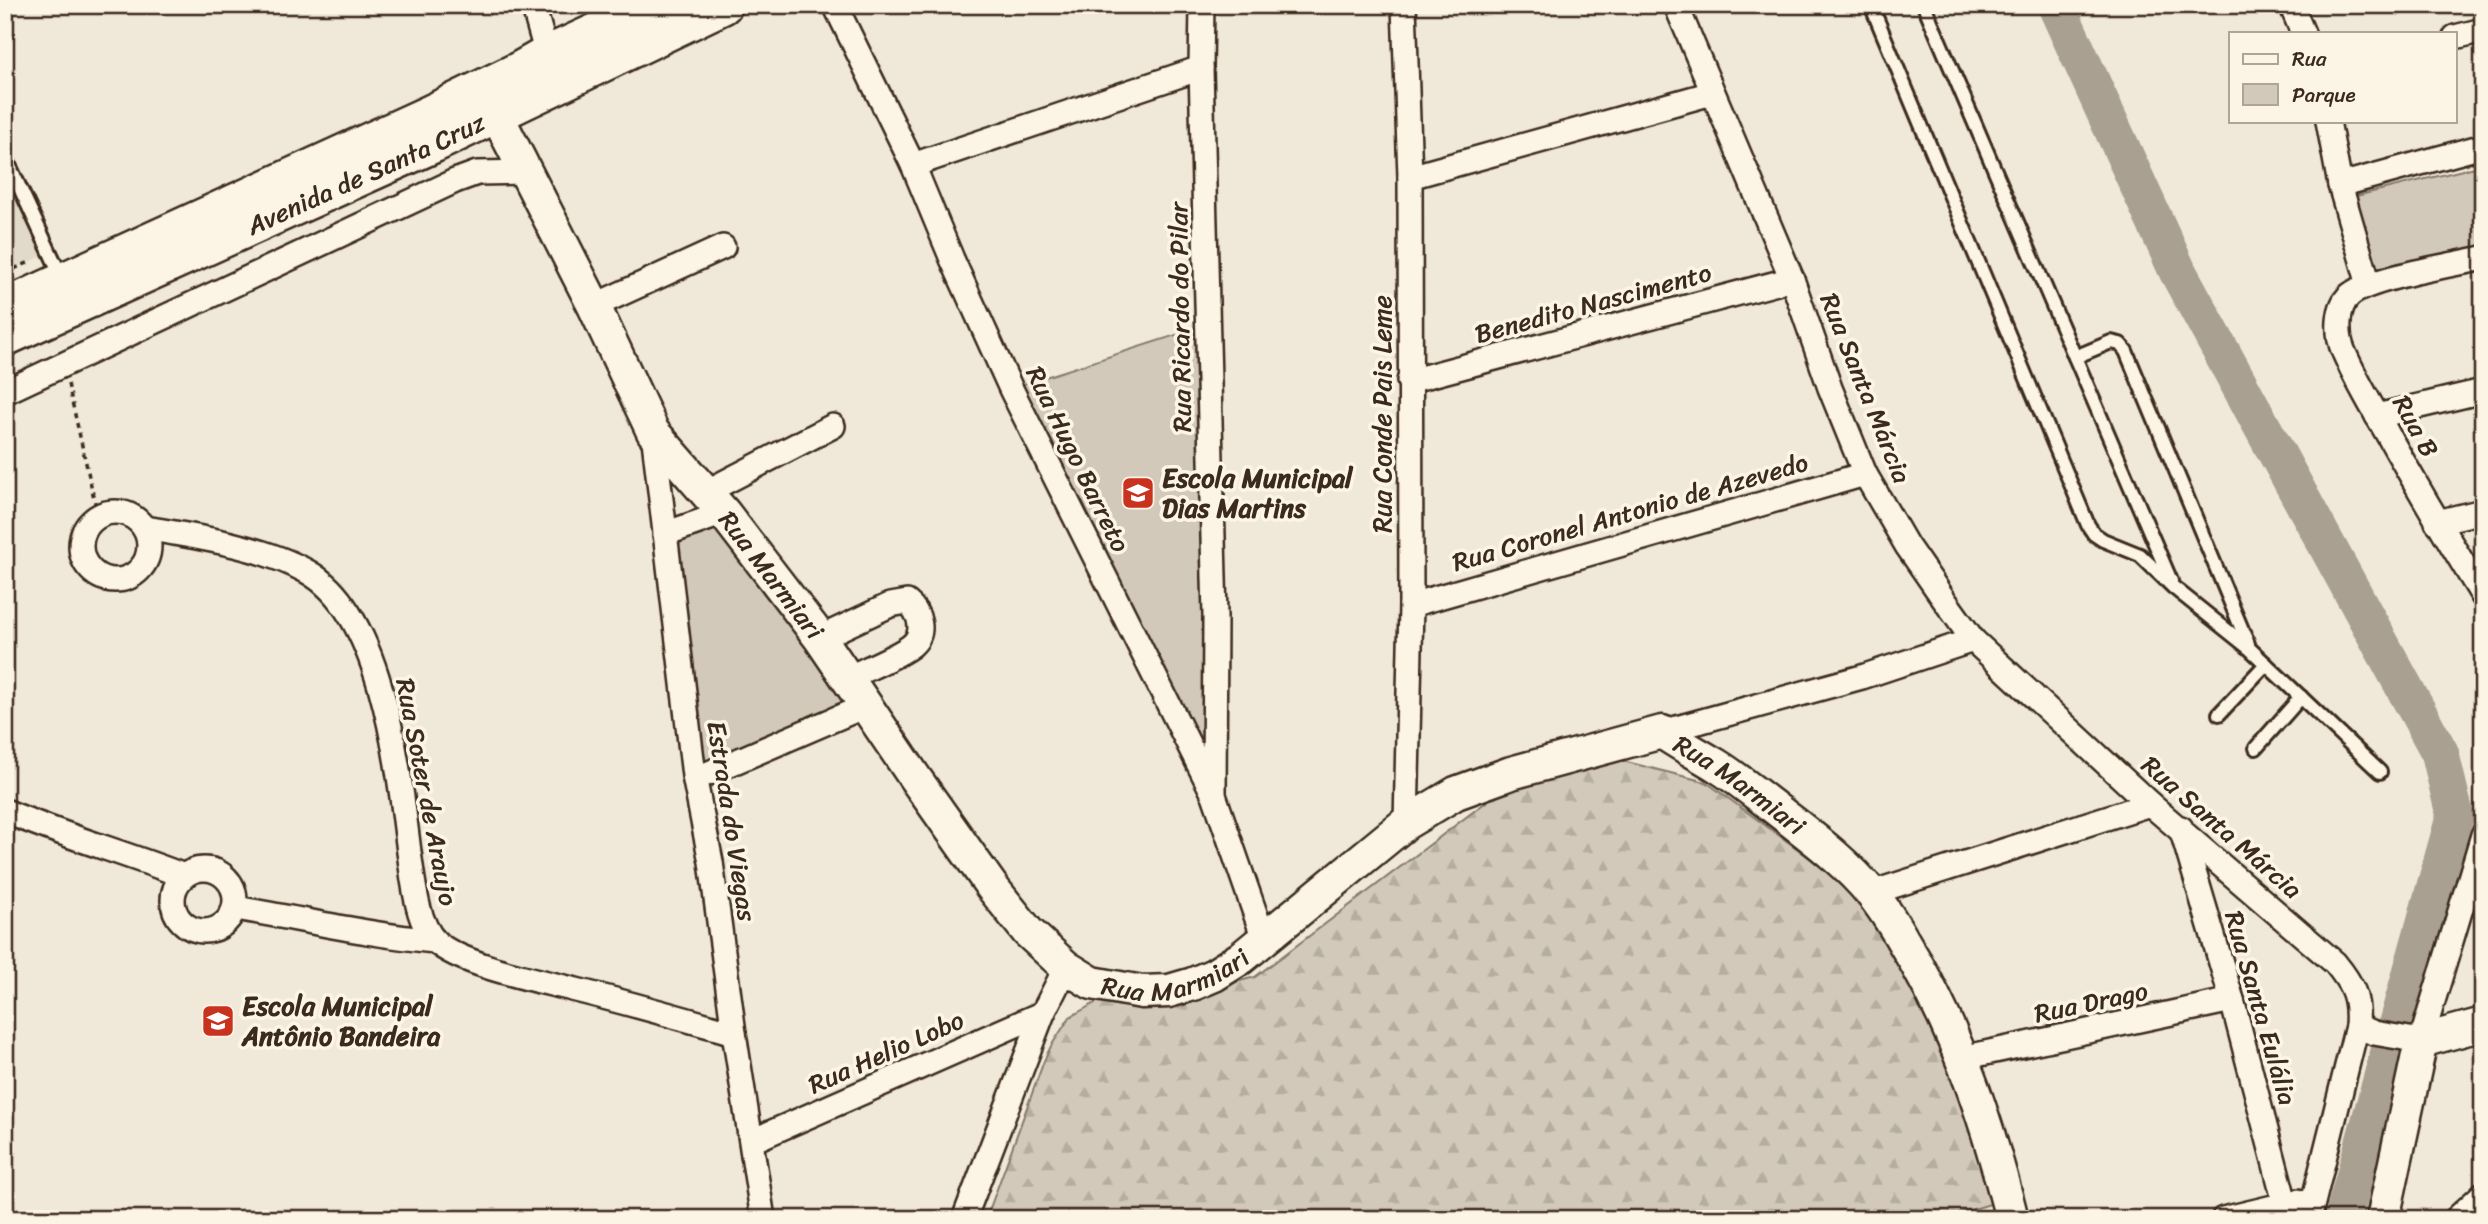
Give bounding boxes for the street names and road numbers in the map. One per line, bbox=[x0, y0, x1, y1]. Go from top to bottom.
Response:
street label: Avenida de Santa Cruz bbox=[238, 99, 494, 249]
street label: Rua Ricardo do Pilar bbox=[1155, 200, 1205, 433]
street label: Benedito Nascimento bbox=[1469, 249, 1717, 357]
street label: Rua Santa Márcia bbox=[1807, 286, 1925, 490]
street label: Rua Conde Pais Leme bbox=[1359, 295, 1405, 533]
street label: Rua Hugo Barreto bbox=[1013, 358, 1143, 560]
street label: Rua B bbox=[2380, 386, 2452, 466]
street label: Rua Coronel Antonio de Azevedo bbox=[1447, 439, 1814, 585]
street label: Rua Marmiari bbox=[706, 500, 837, 650]
street label: Rua Soter de Araujo bbox=[382, 674, 472, 910]
street label: Estrada do Viegas bbox=[693, 717, 771, 926]
street label: Rua Marmiari bbox=[1664, 722, 1817, 848]
street label: Rua Santa Márcia bbox=[2131, 743, 2313, 911]
street label: Rua Santa Eulália bbox=[2211, 905, 2311, 1111]
street label: Rua Marmiari bbox=[1098, 936, 1261, 1015]
street label: Rua Drago bbox=[2030, 968, 2152, 1036]
street label: Rua Helio Lobo bbox=[800, 997, 972, 1107]

